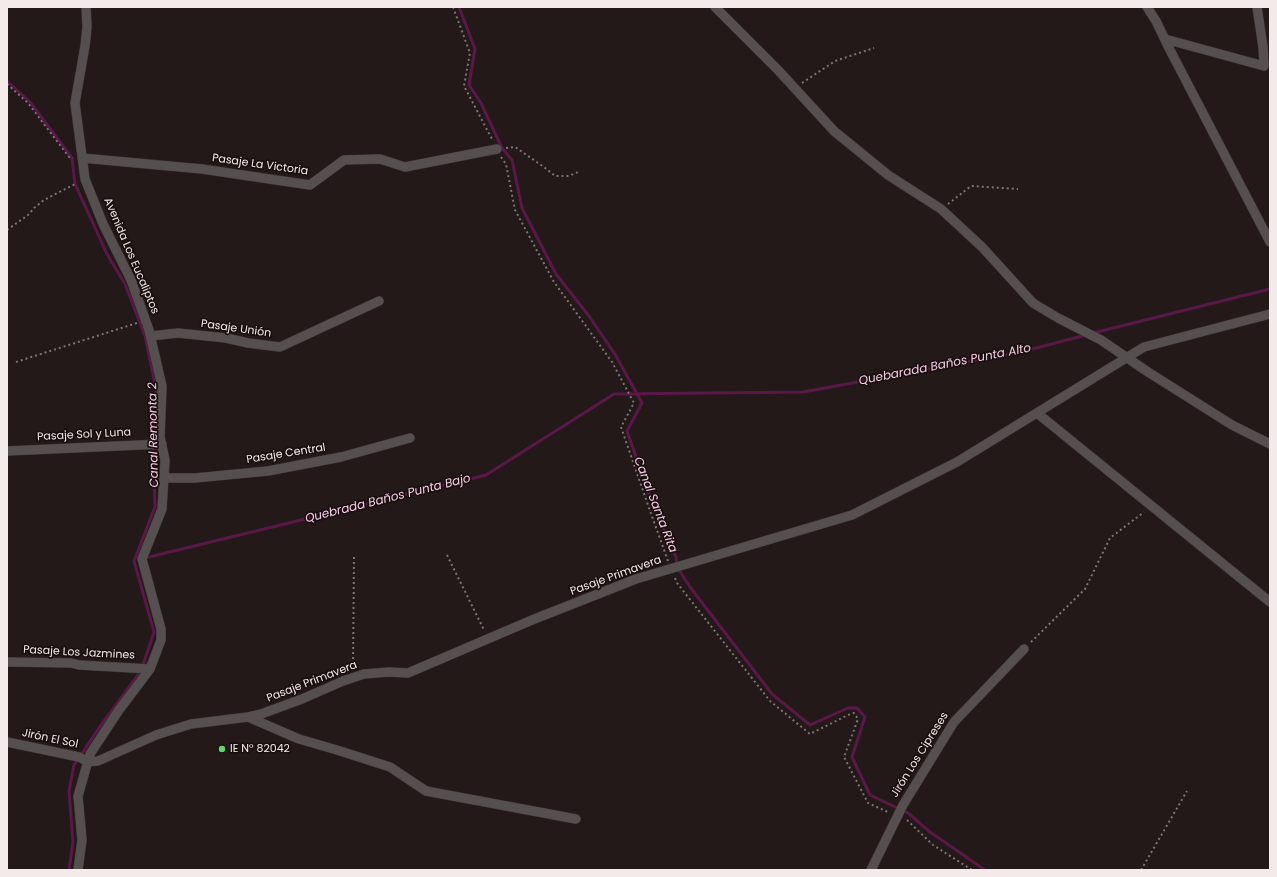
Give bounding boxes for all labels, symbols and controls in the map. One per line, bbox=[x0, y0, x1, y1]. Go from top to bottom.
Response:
street label: Pasaje La Victoria bbox=[211, 152, 309, 178]
street label: Avenida Los Eucaliptos bbox=[101, 196, 161, 316]
street label: Pasaje Unión bbox=[200, 318, 272, 340]
water label: Quebarada Baños Punta Alto bbox=[858, 341, 1032, 389]
water label: Canal Remonta 2 bbox=[146, 382, 162, 488]
street label: Pasaje Sol y Luna bbox=[37, 426, 131, 444]
street label: Pasaje Central bbox=[245, 441, 327, 467]
water label: Canal Santa Rita bbox=[630, 455, 680, 555]
water label: Quebrada Baños Punta Bajo bbox=[304, 471, 472, 527]
street label: Pasaje Primavera bbox=[569, 553, 663, 599]
street label: Pasaje Los Jazmines bbox=[23, 643, 135, 663]
street label: Pasaje Primavera bbox=[265, 659, 359, 705]
street label: Jirón Los Cipreses bbox=[888, 710, 952, 800]
street label: Jirón El Sol bbox=[21, 727, 79, 751]
place label: IE N° 82042 bbox=[230, 742, 290, 756]
marker: IE N° 82042 bbox=[217, 744, 227, 754]

